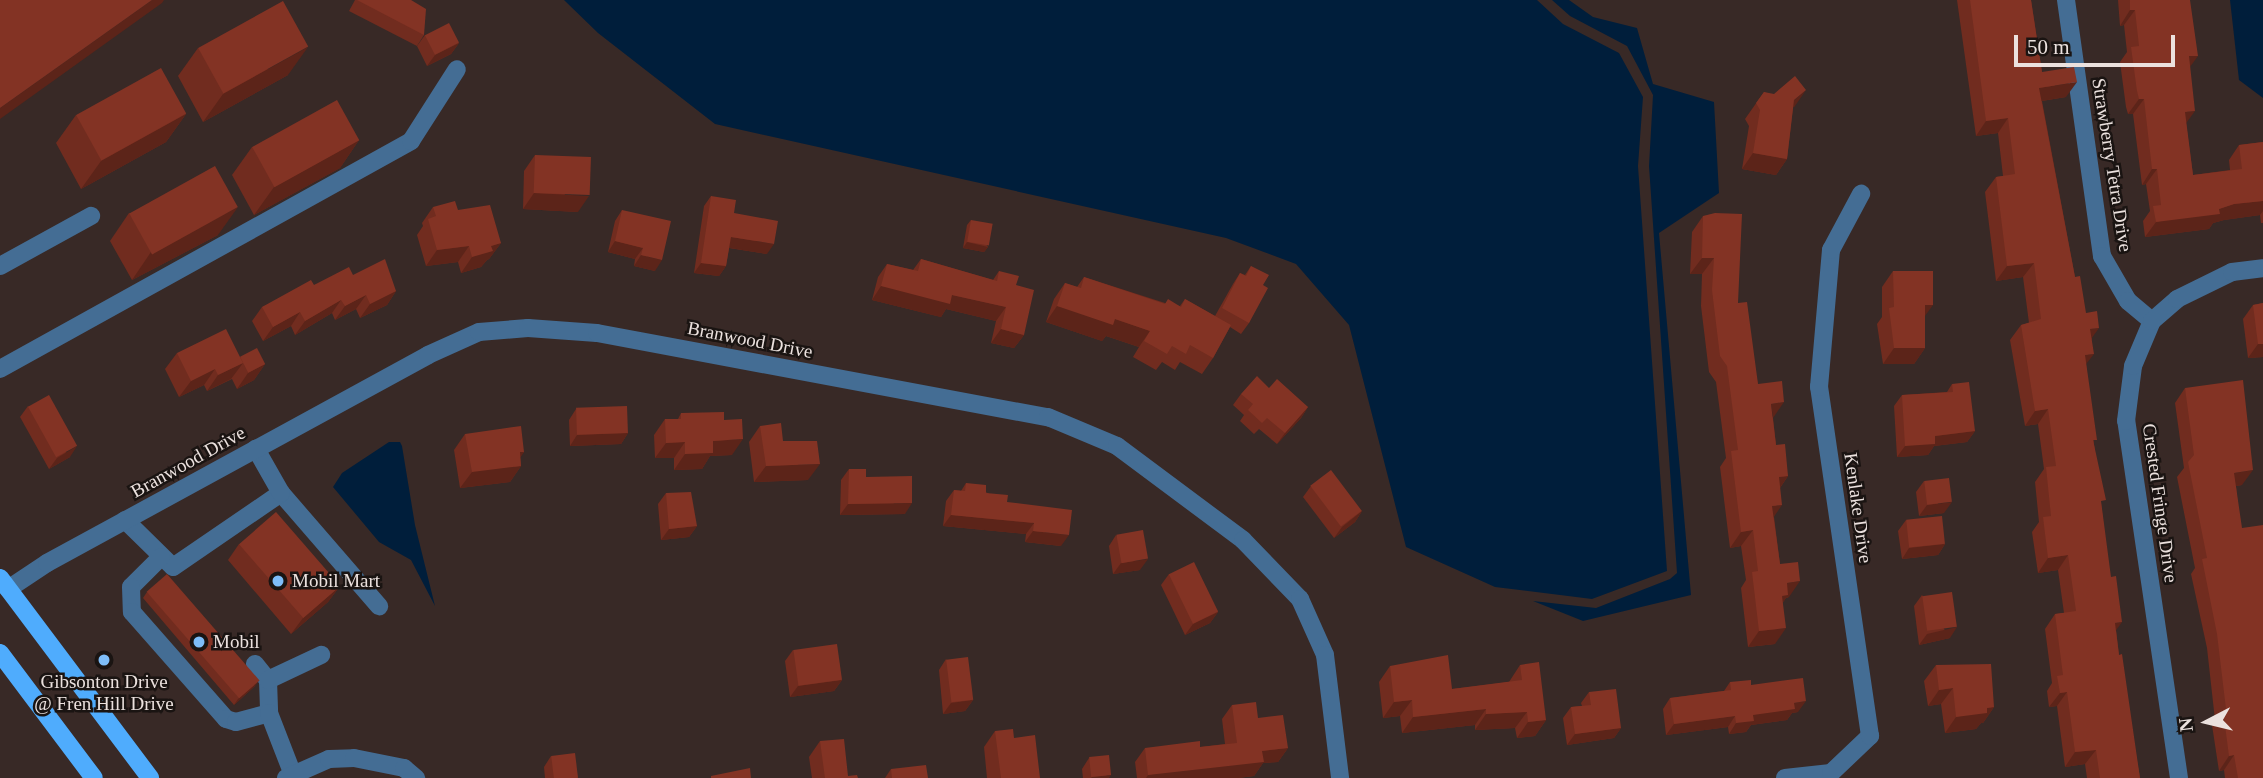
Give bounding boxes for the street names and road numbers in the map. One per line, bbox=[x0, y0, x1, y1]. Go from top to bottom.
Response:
street label: Strawberry Tetra Drive bbox=[2087, 76, 2137, 254]
street label: Branwood Drive bbox=[685, 317, 815, 363]
street label: Branwood Drive bbox=[127, 421, 249, 503]
street label: Crested Fringe Drive bbox=[2138, 422, 2182, 584]
street label: Kenlake Drive bbox=[1839, 451, 1877, 565]

